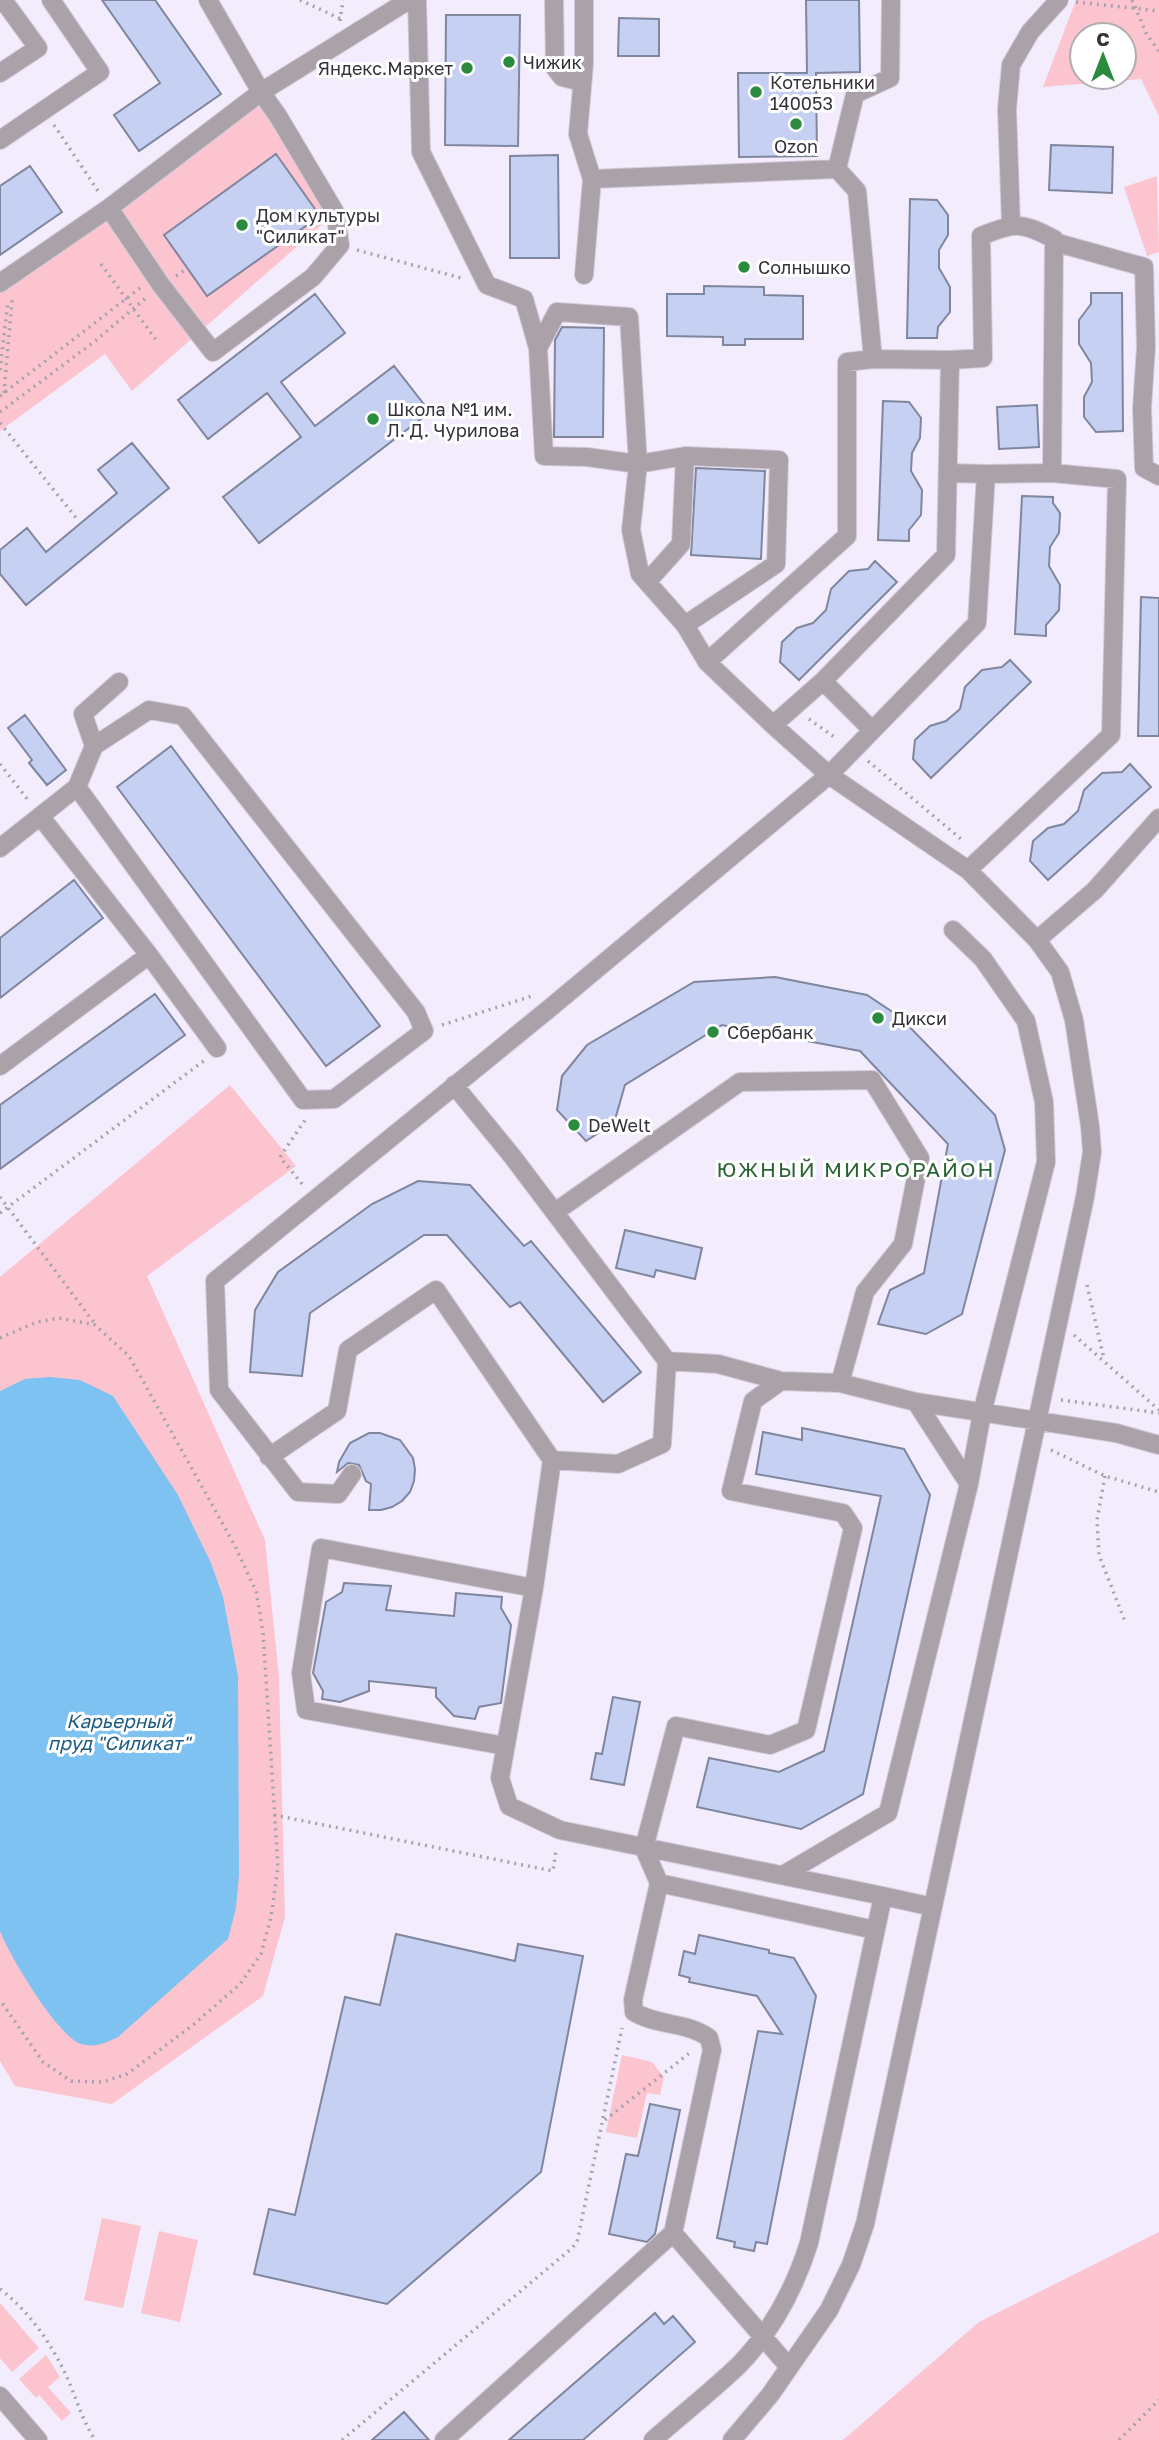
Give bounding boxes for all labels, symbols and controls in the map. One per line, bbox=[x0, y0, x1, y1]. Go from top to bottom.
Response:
north arrow bbox=[1068, 21, 1138, 91]
text: С bbox=[1096, 27, 1110, 50]
place label: Чижик bbox=[523, 51, 582, 73]
marker: Чижик bbox=[501, 54, 517, 70]
place label: Яндекс.Маркет bbox=[318, 57, 453, 79]
marker: Яндекс.Маркет bbox=[459, 60, 475, 76]
place label: Котельники 140053 bbox=[770, 71, 875, 114]
marker: Котельники 140053 bbox=[748, 84, 764, 100]
marker: Ozon bbox=[788, 116, 804, 132]
place label: Ozon bbox=[774, 135, 818, 157]
place label: Дом культуры "Силикат" bbox=[256, 204, 380, 247]
marker: Дом культуры "Силикат" bbox=[234, 217, 250, 233]
place label: Солнышко bbox=[758, 256, 851, 278]
marker: Солнышко bbox=[736, 259, 752, 275]
place label: Школа №1 им. Л. Д. Чурилова bbox=[387, 398, 519, 441]
marker: Школа №1 им. Л. Д. Чурилова bbox=[365, 411, 381, 427]
place label: Дикси bbox=[892, 1007, 947, 1029]
marker: Дикси bbox=[870, 1010, 886, 1026]
place label: Сбербанк bbox=[727, 1021, 814, 1043]
marker: Сбербанк bbox=[705, 1024, 721, 1040]
place label: DeWelt bbox=[588, 1114, 651, 1136]
marker: DeWelt bbox=[566, 1117, 582, 1133]
district label: ЮЖНЫЙ МИКРОРАЙОН bbox=[716, 1156, 996, 1182]
water label: Карьерный пруд "Силикат" bbox=[48, 1709, 193, 1754]

